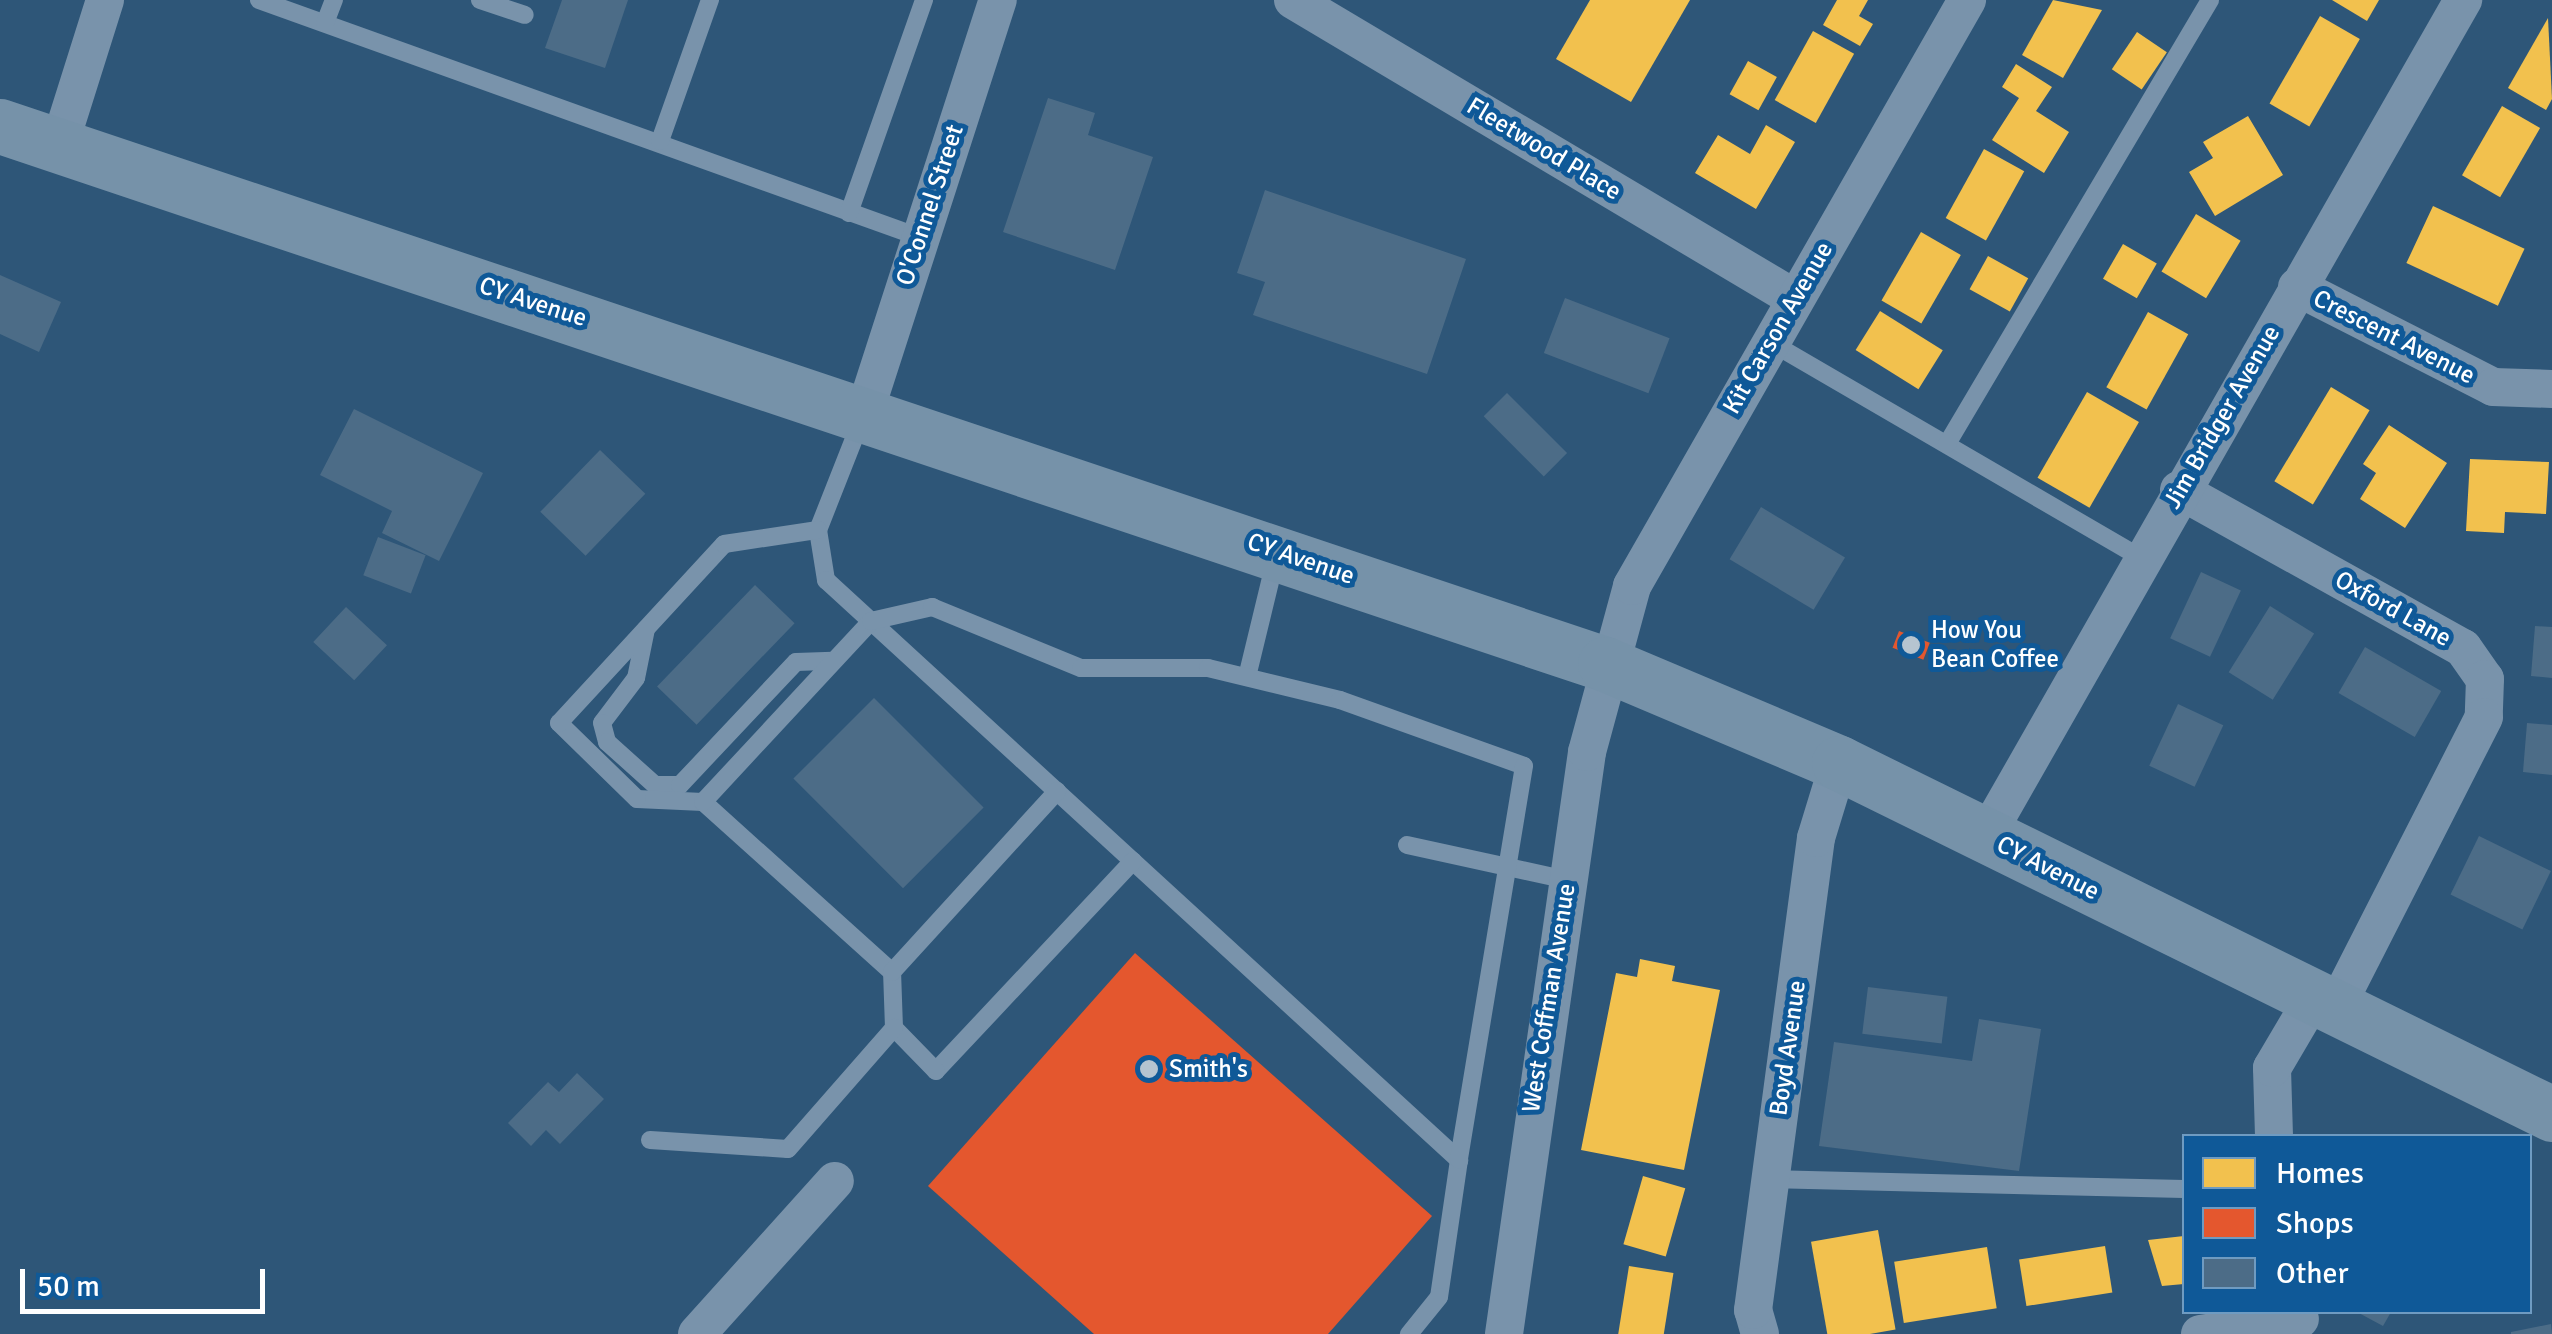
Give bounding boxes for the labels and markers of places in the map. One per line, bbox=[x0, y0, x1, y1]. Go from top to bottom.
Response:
place label: How You Bean Coffee bbox=[1931, 616, 2059, 675]
marker: How You Bean Coffee bbox=[1900, 634, 1922, 656]
place label: Smith's bbox=[1169, 1054, 1248, 1084]
marker: Smith's bbox=[1138, 1058, 1160, 1080]

